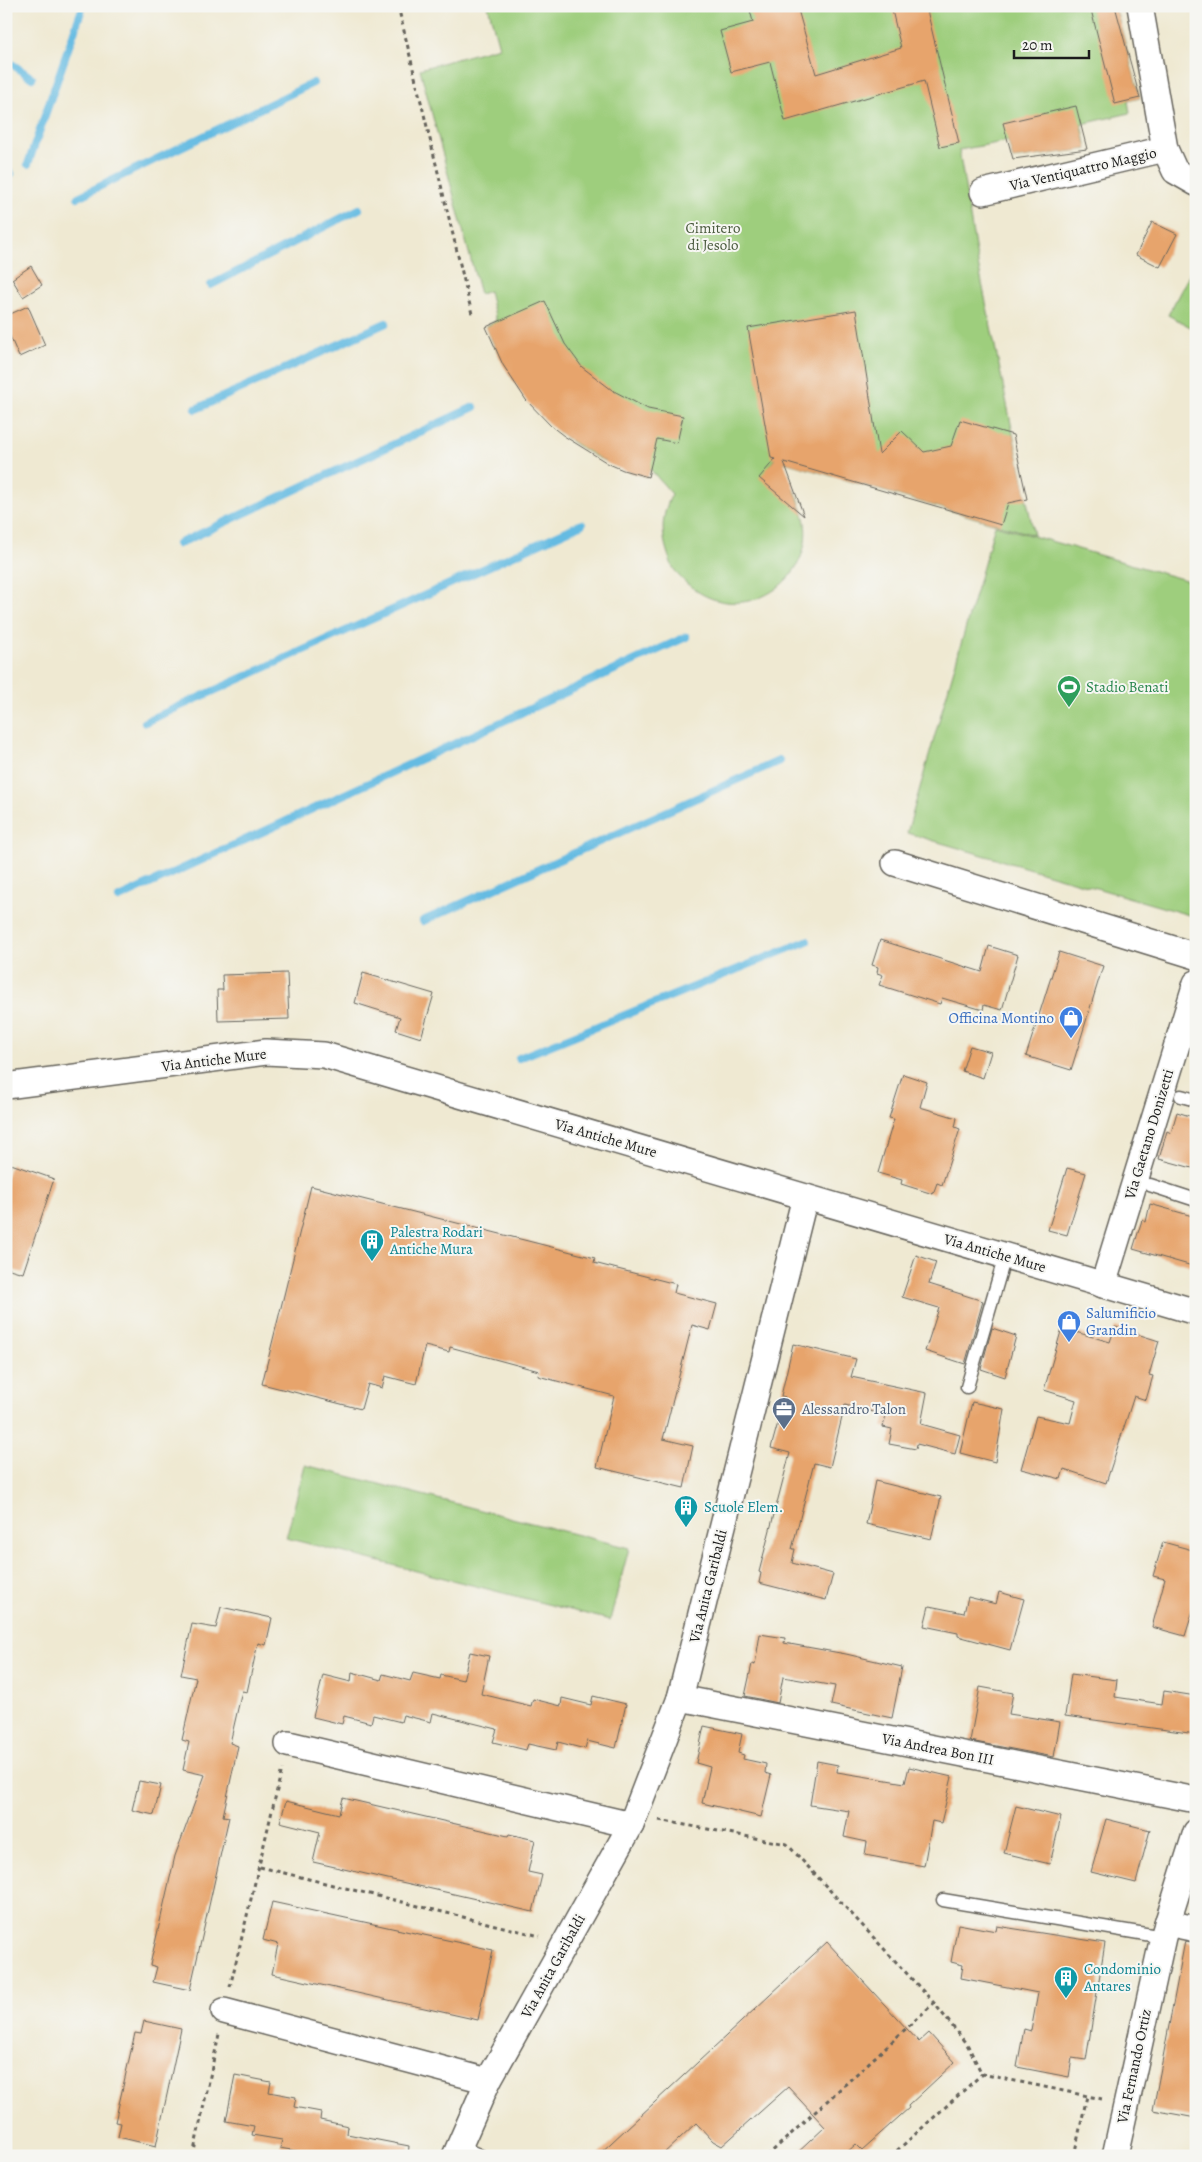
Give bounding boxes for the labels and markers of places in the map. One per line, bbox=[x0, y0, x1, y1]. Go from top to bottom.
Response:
sports icon: Stadio Benati bbox=[1056, 674, 1082, 708]
place label: Stadio Benati bbox=[1086, 677, 1169, 697]
shop icon: Officina Montino bbox=[1058, 1005, 1084, 1039]
place label: Officina Montino bbox=[949, 1008, 1054, 1028]
place label: Palestra Rodari Antiche Mura bbox=[389, 1222, 483, 1259]
building icon: Palestra Rodari Antiche Mura bbox=[359, 1228, 385, 1262]
place label: Salumificio Grandin bbox=[1086, 1303, 1156, 1340]
shop icon: Salumificio Grandin bbox=[1056, 1309, 1082, 1343]
office icon: Alessandro Talon bbox=[771, 1396, 797, 1430]
place label: Alessandro Talon bbox=[801, 1399, 906, 1419]
building icon: Scuole Elem. bbox=[673, 1494, 699, 1528]
place label: Scuole Elem. bbox=[704, 1497, 783, 1517]
place label: Condominio Antares bbox=[1083, 1959, 1161, 1996]
building icon: Condominio Antares bbox=[1053, 1965, 1079, 1999]

